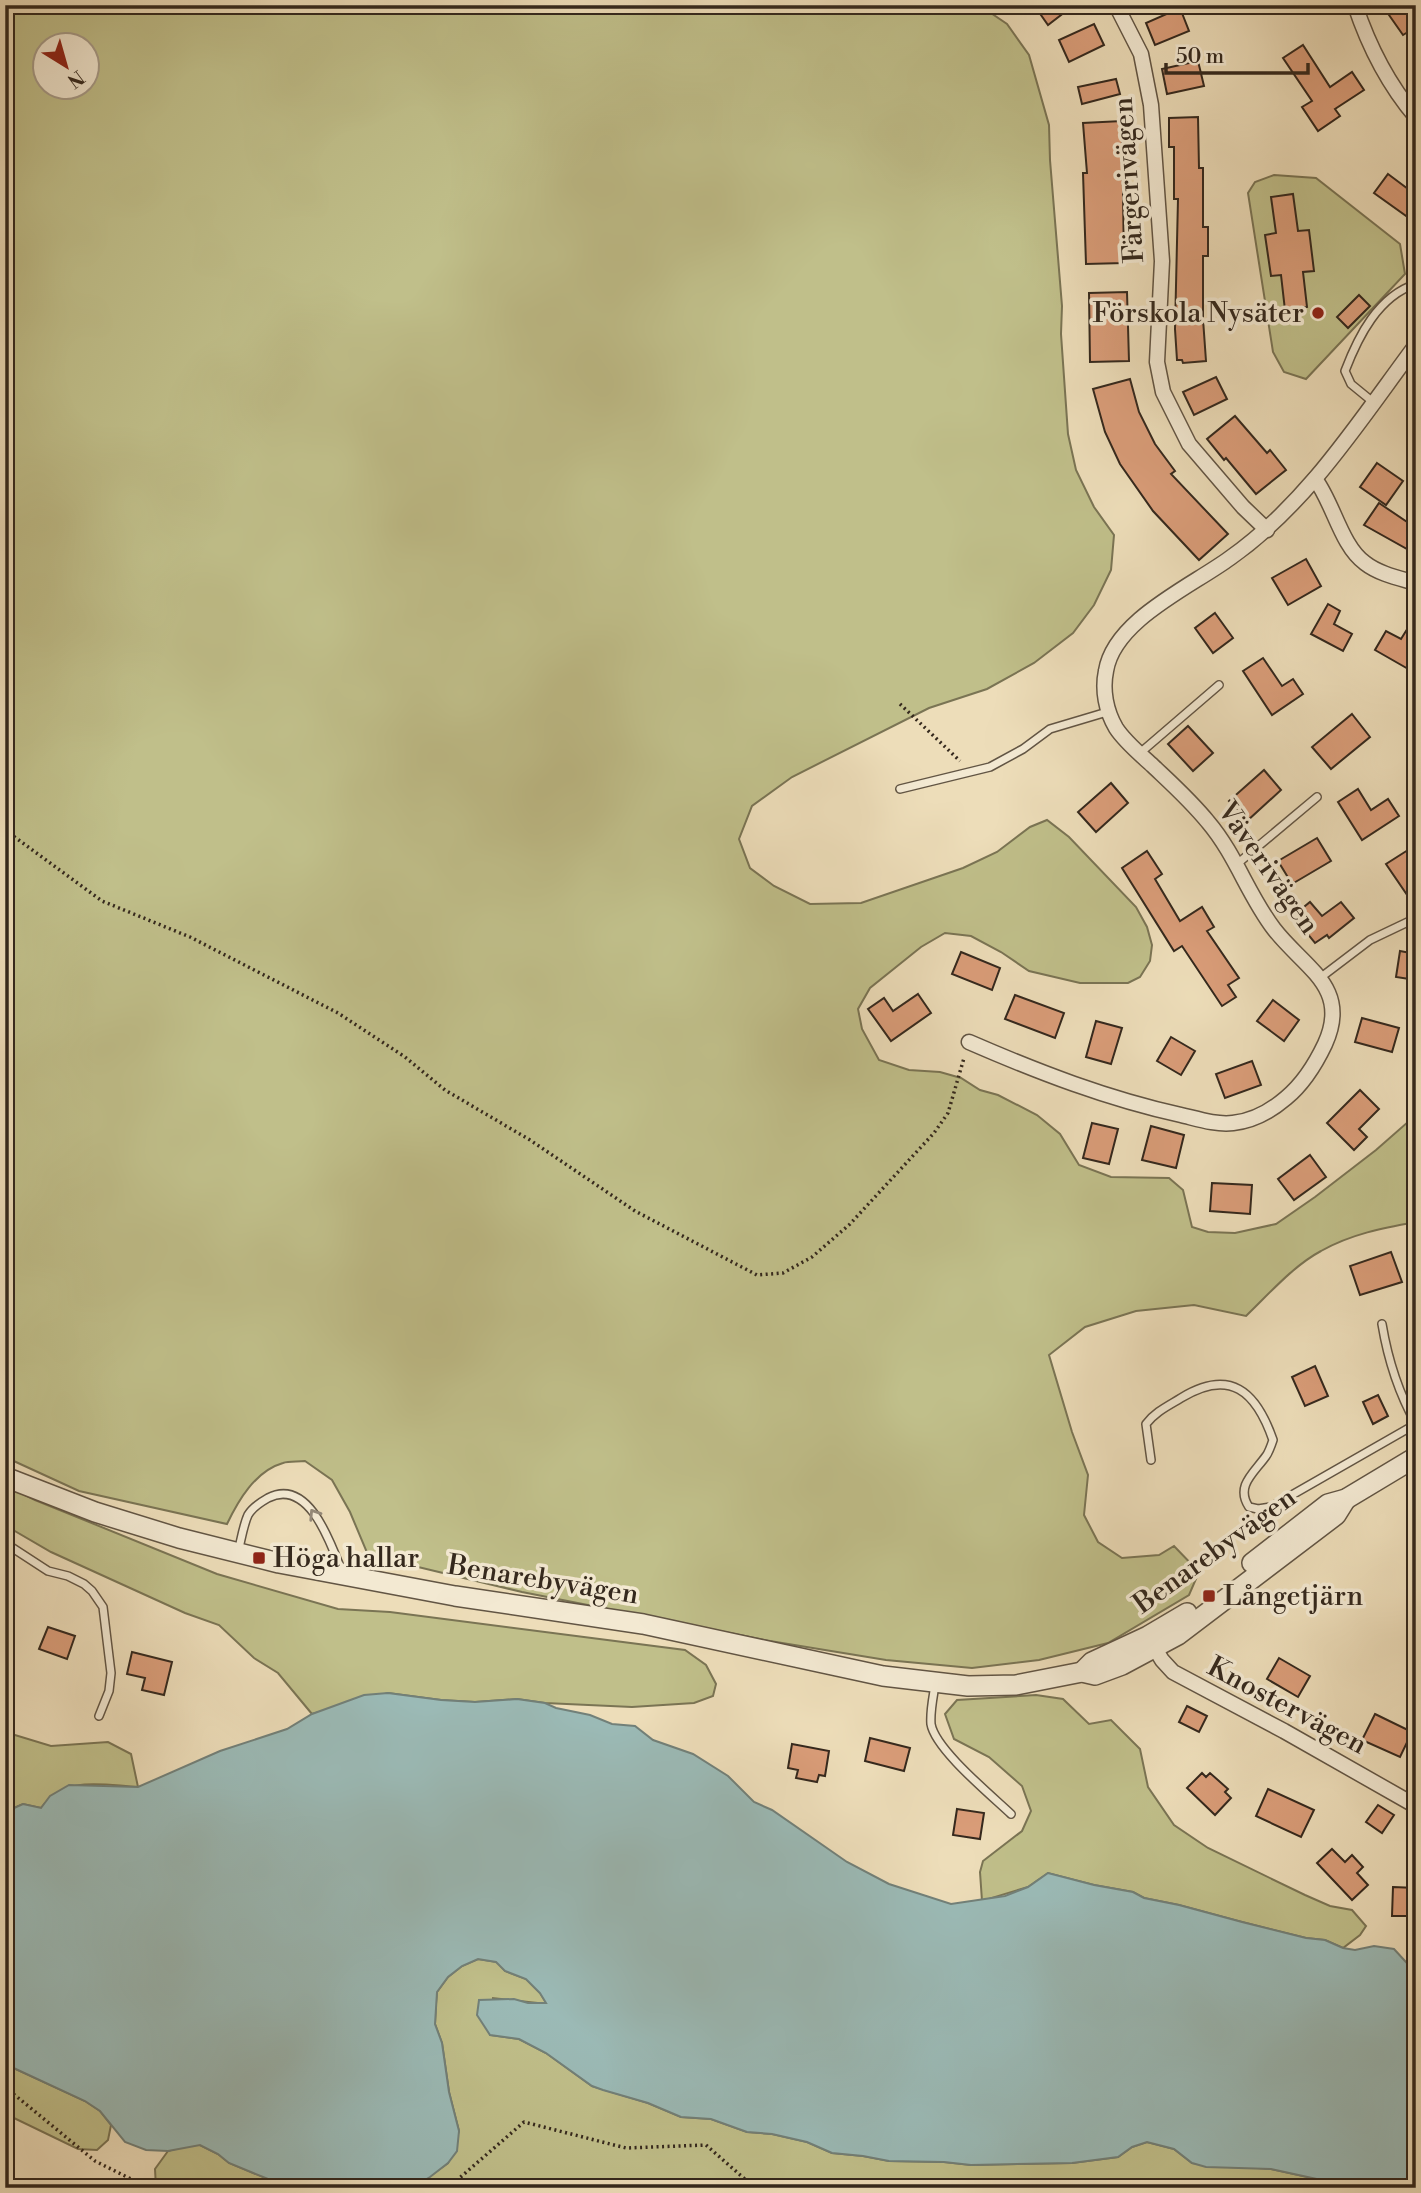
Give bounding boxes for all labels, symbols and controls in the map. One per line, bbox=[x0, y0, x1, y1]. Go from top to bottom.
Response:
north arrow bbox=[32, 32, 102, 102]
scale bar bbox=[1166, 32, 1307, 76]
text: 50 m bbox=[1176, 44, 1224, 70]
text: N bbox=[62, 65, 89, 93]
street label: Färgerivägen bbox=[1106, 96, 1152, 264]
place label: Förskola Nysäter bbox=[1093, 296, 1304, 331]
marker: Förskola Nysäter bbox=[1310, 305, 1326, 321]
street label: Väverivägen bbox=[1209, 794, 1327, 941]
street label: Benarebyvägen bbox=[1126, 1480, 1304, 1622]
one-way arrow bbox=[309, 1509, 322, 1522]
place label: Höga hallar bbox=[273, 1541, 419, 1576]
street label: Benarebyvägen bbox=[444, 1547, 641, 1612]
marker: Höga hallar bbox=[251, 1550, 267, 1566]
place label: Långetjärn bbox=[1223, 1579, 1364, 1614]
marker: Långetjärn bbox=[1201, 1588, 1217, 1604]
street label: Knostervägen bbox=[1201, 1649, 1373, 1763]

